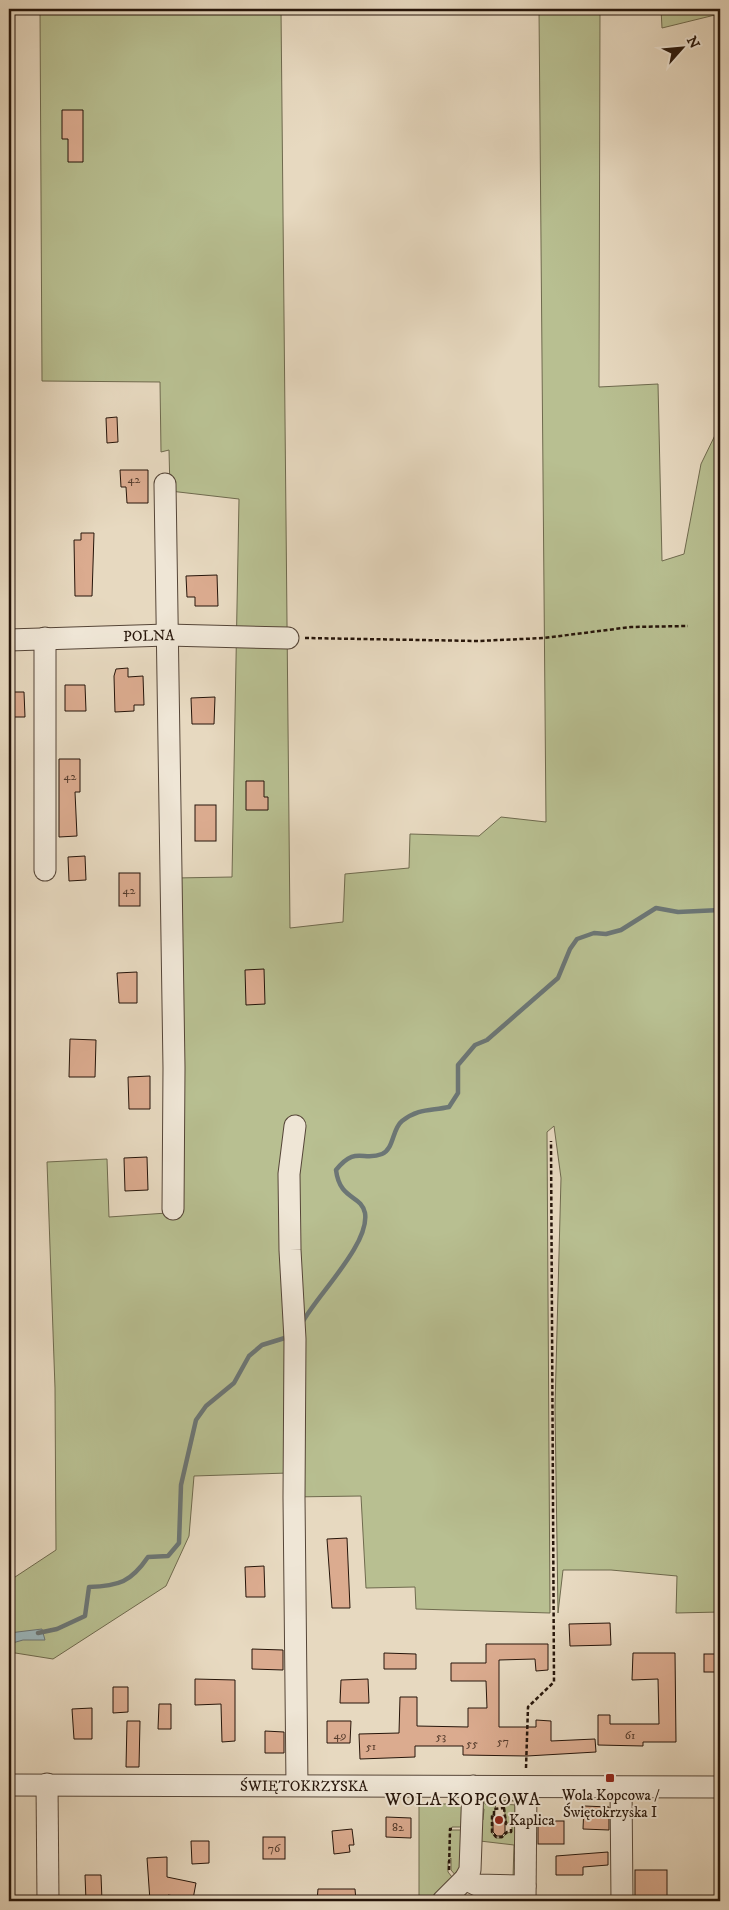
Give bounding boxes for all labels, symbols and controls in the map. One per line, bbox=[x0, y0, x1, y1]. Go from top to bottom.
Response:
north arrow bbox=[656, 22, 706, 72]
text: N bbox=[682, 33, 704, 52]
house number: 42 bbox=[128, 472, 141, 487]
street label: POLNA bbox=[123, 626, 175, 646]
house number: 42 bbox=[64, 769, 77, 784]
house number: 42 bbox=[123, 883, 136, 898]
house number: 49 bbox=[334, 1728, 346, 1743]
house number: 61 bbox=[625, 1728, 635, 1743]
house number: 53 bbox=[436, 1729, 446, 1744]
house number: 57 bbox=[497, 1734, 509, 1749]
house number: 55 bbox=[466, 1736, 478, 1751]
house number: 51 bbox=[366, 1739, 376, 1754]
marker: Wola Kopcowa / Świętokrzyska I bbox=[604, 1772, 616, 1784]
street label: ŚWIĘTOKRZYSKA bbox=[240, 1776, 368, 1796]
place label: Wola Kopcowa / Świętokrzyska I bbox=[561, 1786, 660, 1822]
district label: WOLA KOPCOWA bbox=[384, 1789, 541, 1811]
place label: Kaplica bbox=[509, 1811, 555, 1830]
marker: Kaplica bbox=[493, 1814, 505, 1826]
house number: 82 bbox=[392, 1820, 404, 1835]
house number: 76 bbox=[268, 1841, 281, 1856]

